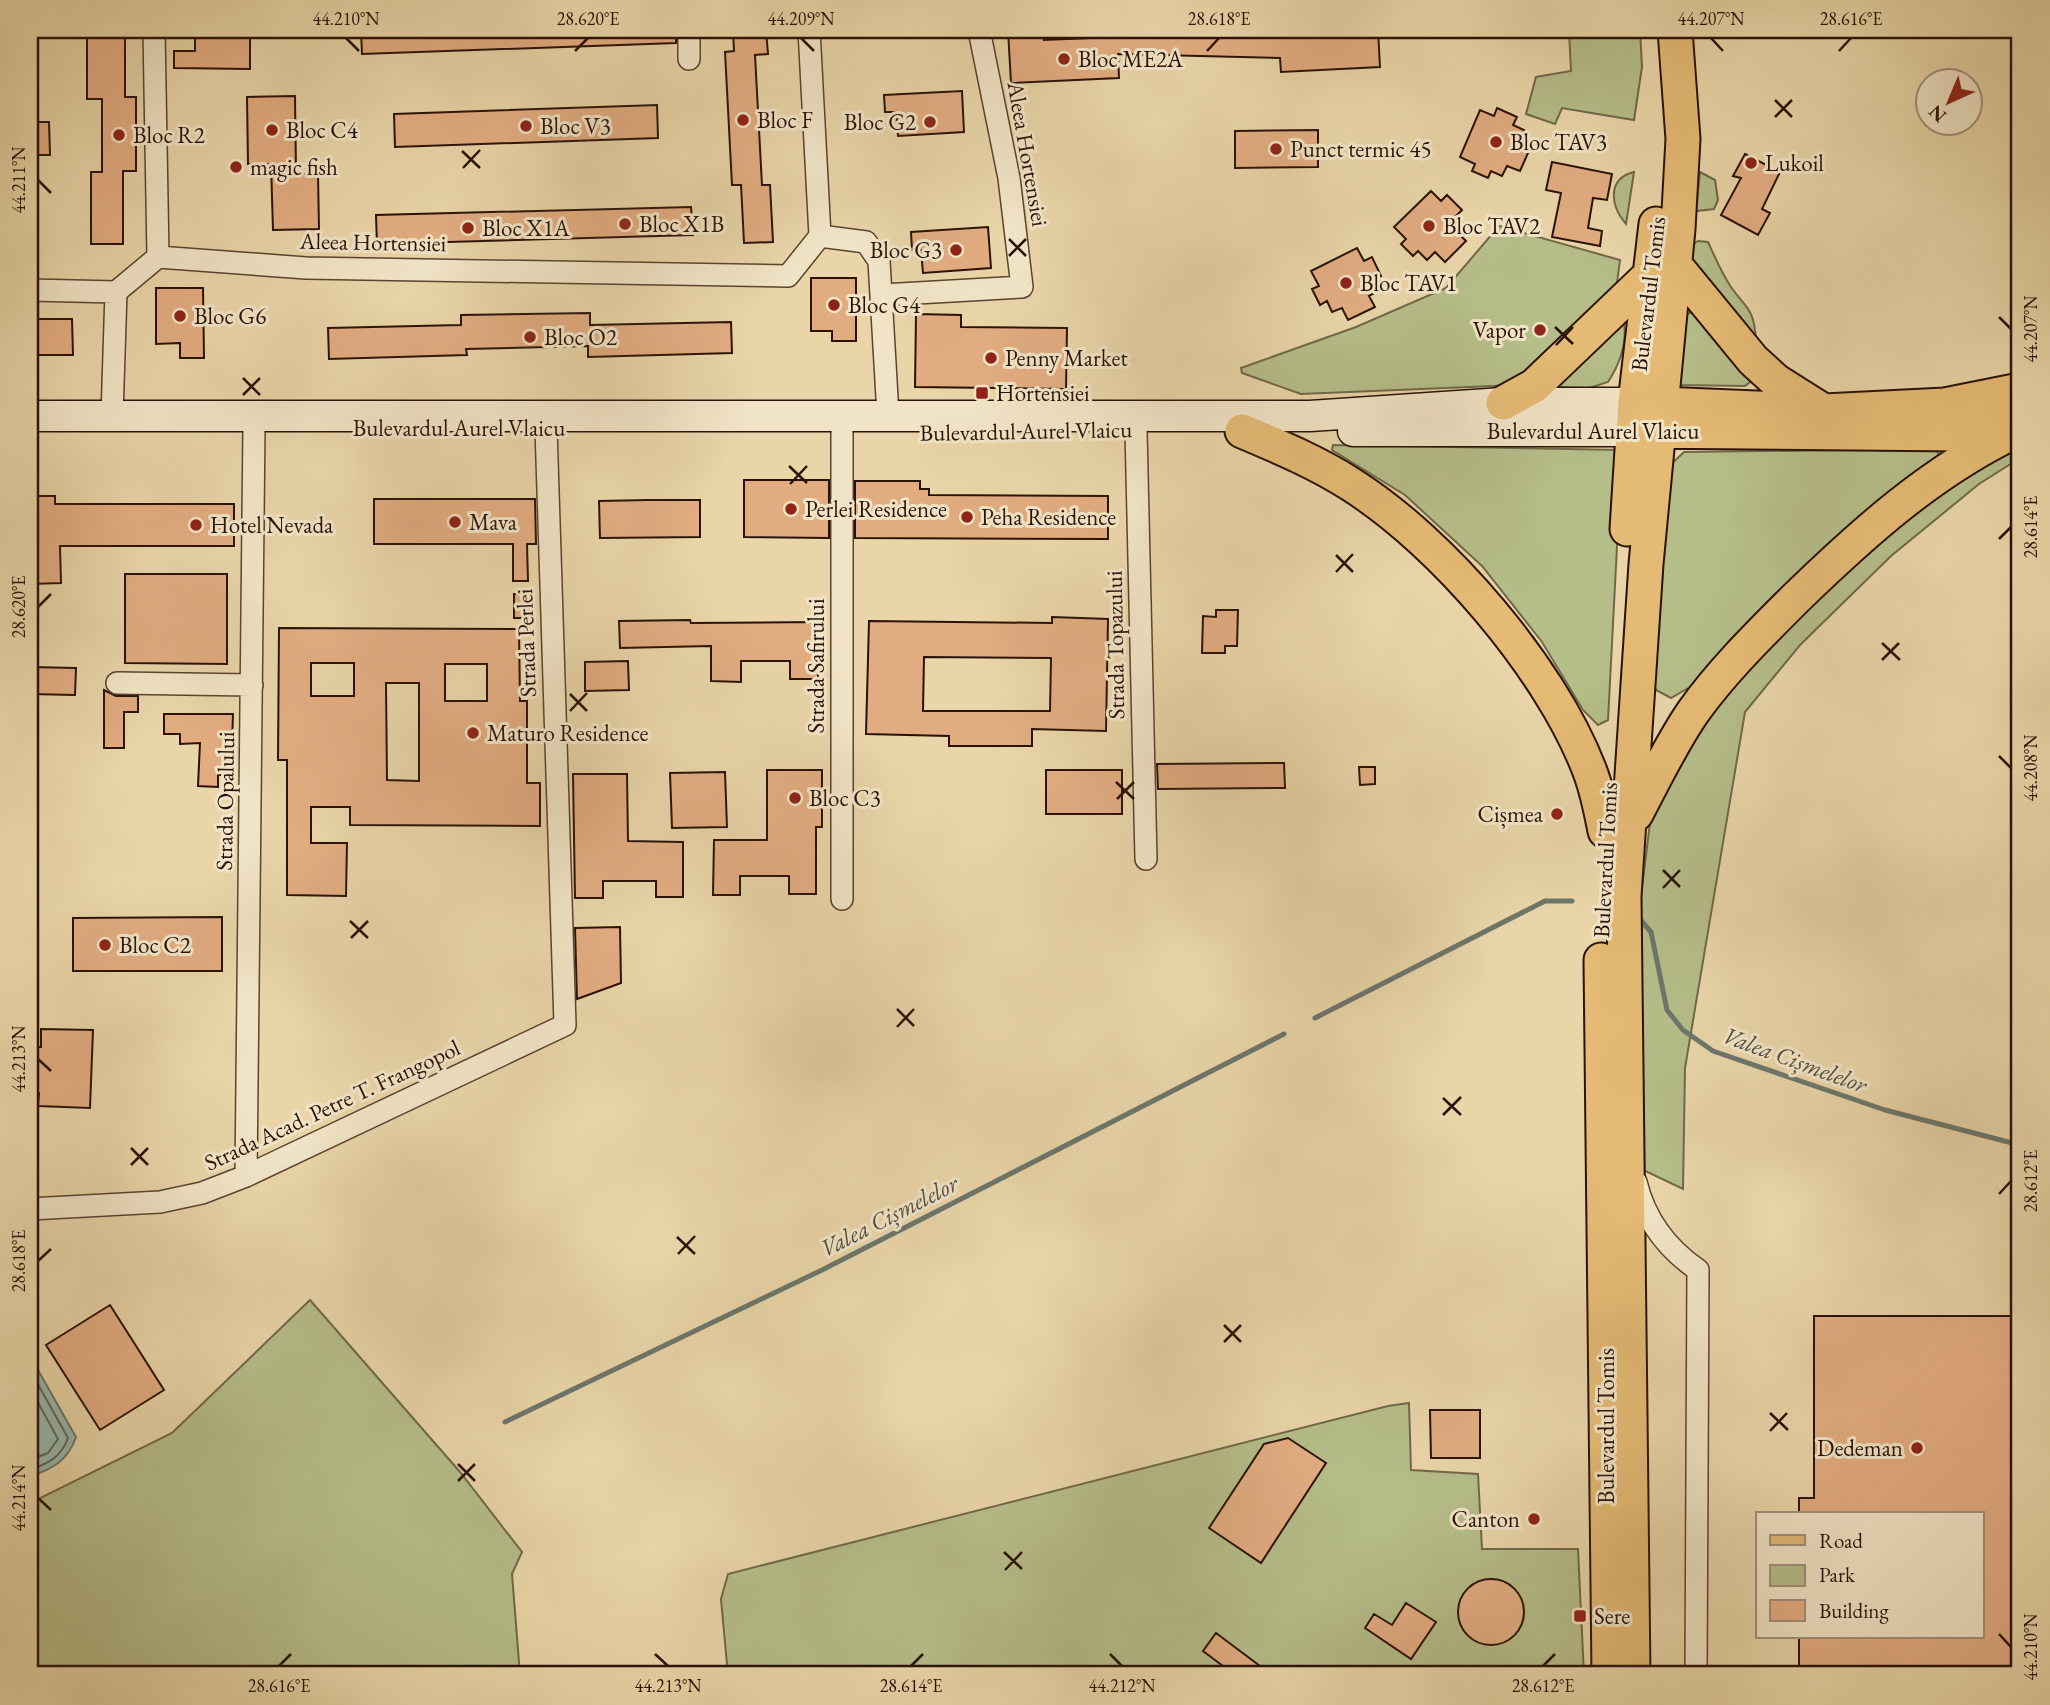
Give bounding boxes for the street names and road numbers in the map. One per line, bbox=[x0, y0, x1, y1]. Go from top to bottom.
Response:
street label: Aleea Hortensiei bbox=[1000, 78, 1056, 229]
street label: Bulevardul Tomis bbox=[1624, 215, 1672, 373]
street label: Aleea Hortensiei bbox=[298, 226, 447, 258]
street label: Bulevardul Aurel Vlaicu bbox=[353, 413, 565, 443]
street label: Bulevardul Aurel Vlaicu bbox=[919, 414, 1133, 448]
street label: Bulevardul Aurel Vlaicu bbox=[1487, 416, 1699, 446]
street label: Strada Topazului bbox=[1099, 570, 1131, 720]
street label: Strada Perlei bbox=[509, 588, 543, 698]
street label: Strada Safirului bbox=[801, 598, 831, 734]
street label: Strada Opalului bbox=[209, 731, 241, 871]
street label: Bulevardul Tomis bbox=[1586, 781, 1624, 939]
street label: Strada Acad. Petre T. Frangopol bbox=[199, 1032, 465, 1178]
street label: Bulevardul Tomis bbox=[1591, 1348, 1621, 1504]

